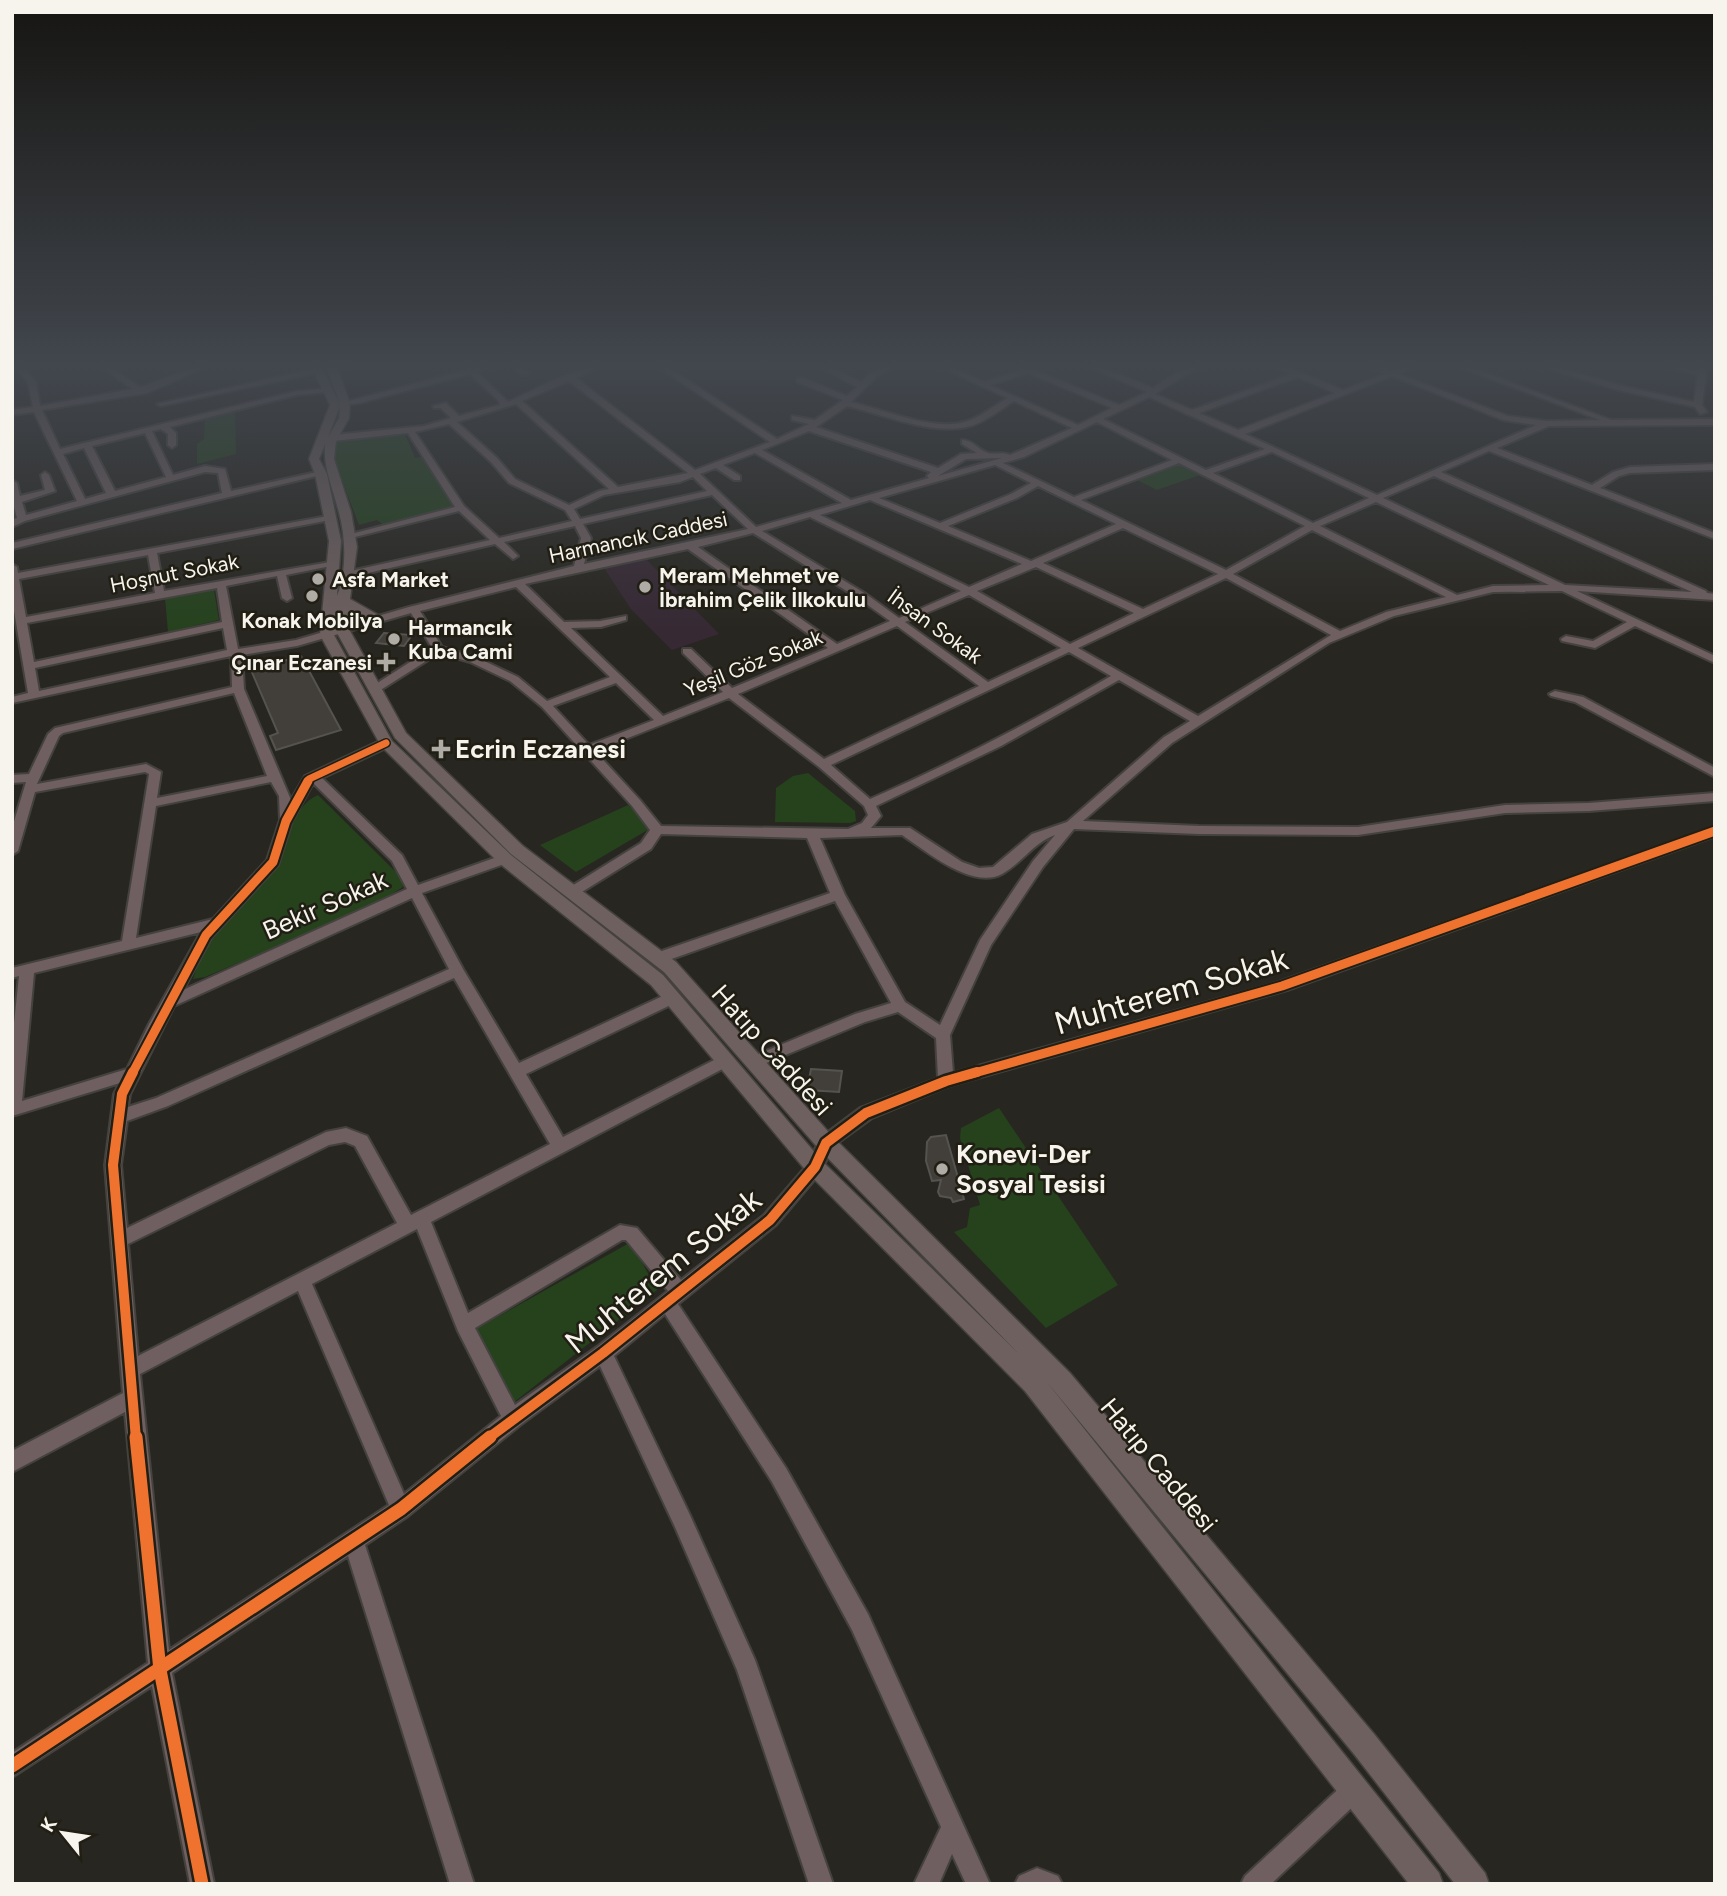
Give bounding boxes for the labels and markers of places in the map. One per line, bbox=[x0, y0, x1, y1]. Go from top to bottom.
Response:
place label: Meram Mehmet ve İbrahim Çelik İlkokulu bbox=[659, 563, 866, 612]
place label: Asfa Market bbox=[332, 567, 449, 592]
marker: Asfa Market bbox=[310, 571, 326, 587]
marker: Meram Mehmet ve İbrahim Çelik İlkokulu bbox=[637, 579, 653, 595]
marker: Konak Mobilya bbox=[304, 588, 320, 604]
place label: Konak Mobilya bbox=[241, 608, 383, 633]
place label: Harmancık Kuba Cami bbox=[408, 615, 513, 664]
marker: Harmancık Kuba Cami bbox=[386, 631, 402, 647]
place label: Çınar Eczanesi bbox=[231, 650, 372, 675]
marker: Çınar Eczanesi bbox=[378, 654, 394, 670]
place label: Ecrin Eczanesi bbox=[455, 733, 626, 765]
marker: Ecrin Eczanesi bbox=[433, 741, 449, 757]
place label: Konevi-Der Sosyal Tesisi bbox=[956, 1138, 1106, 1200]
marker: Konevi-Der Sosyal Tesisi bbox=[934, 1161, 950, 1177]

